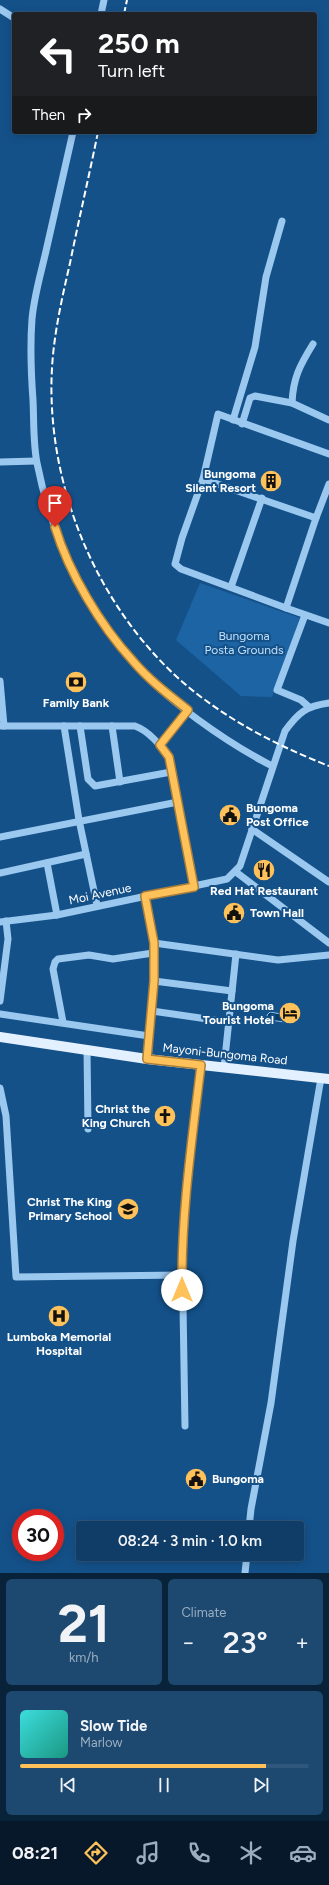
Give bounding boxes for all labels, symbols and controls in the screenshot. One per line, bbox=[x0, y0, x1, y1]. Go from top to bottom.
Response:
text: 250 m bbox=[98, 26, 180, 60]
icon: left bbox=[32, 28, 84, 80]
text: Turn left bbox=[98, 60, 165, 82]
icon: right bbox=[73, 104, 95, 126]
text: Then bbox=[32, 106, 65, 124]
place label: Bungoma Silent Resort bbox=[185, 467, 256, 495]
building icon: Bungoma Silent Resort bbox=[258, 468, 284, 494]
pin bbox=[38, 486, 72, 527]
icon: arrive bbox=[44, 492, 66, 514]
park label: Bungoma Posta Grounds bbox=[204, 629, 284, 657]
bank icon: Family Bank bbox=[63, 669, 89, 695]
place label: Family Bank bbox=[43, 696, 110, 710]
place label: Bungoma Post Office bbox=[246, 801, 309, 829]
public building icon: Bungoma Post Office bbox=[217, 802, 243, 828]
restaurant icon: Red Hat Restaurant bbox=[251, 857, 277, 883]
street label: Moi Avenue bbox=[68, 880, 133, 907]
place label: Red Hat Restaurant bbox=[210, 884, 318, 898]
public building icon: Town Hall bbox=[221, 900, 247, 926]
place label: Town Hall bbox=[250, 906, 304, 920]
place label: Bungoma Tourist Hotel bbox=[203, 999, 274, 1027]
hotel icon: Bungoma Tourist Hotel bbox=[277, 1000, 303, 1026]
street label: Mayoni-Bungoma Road bbox=[162, 1040, 288, 1068]
place label: Christ the King Church bbox=[82, 1102, 150, 1130]
church icon: Christ the King Church bbox=[152, 1103, 178, 1129]
place label: Christ The King Primary School bbox=[27, 1195, 112, 1223]
school or university icon: Christ The King Primary School bbox=[115, 1196, 141, 1222]
position arrow bbox=[161, 1269, 203, 1311]
hospital icon: Lumboka Memorial Hospital bbox=[46, 1303, 72, 1329]
place label: Lumboka Memorial Hospital bbox=[7, 1330, 111, 1358]
public building icon: Bungoma bbox=[183, 1466, 209, 1492]
place label: Bungoma bbox=[212, 1472, 264, 1486]
speed limit sign: 30 bbox=[12, 1509, 64, 1561]
text: 08:24 · 3 min · 1.0 km bbox=[118, 1532, 262, 1550]
text: 21 bbox=[58, 1593, 110, 1655]
text: Climate bbox=[182, 1605, 226, 1620]
text: 23° bbox=[223, 1624, 268, 1661]
text: − bbox=[182, 1629, 195, 1656]
text: + bbox=[295, 1629, 309, 1656]
text: km/h bbox=[69, 1650, 99, 1665]
text: Slow Tide bbox=[80, 1717, 147, 1735]
text: Marlow bbox=[80, 1735, 122, 1750]
icon: previous bbox=[57, 1774, 79, 1796]
icon: pause bbox=[153, 1774, 175, 1796]
icon: next bbox=[250, 1774, 272, 1796]
icon: directions bbox=[82, 1839, 110, 1867]
icon: music bbox=[134, 1839, 162, 1867]
icon: phone bbox=[185, 1839, 213, 1867]
icon: climate bbox=[237, 1839, 265, 1867]
icon: car bbox=[289, 1839, 317, 1867]
text: 08:21 bbox=[12, 1842, 58, 1864]

